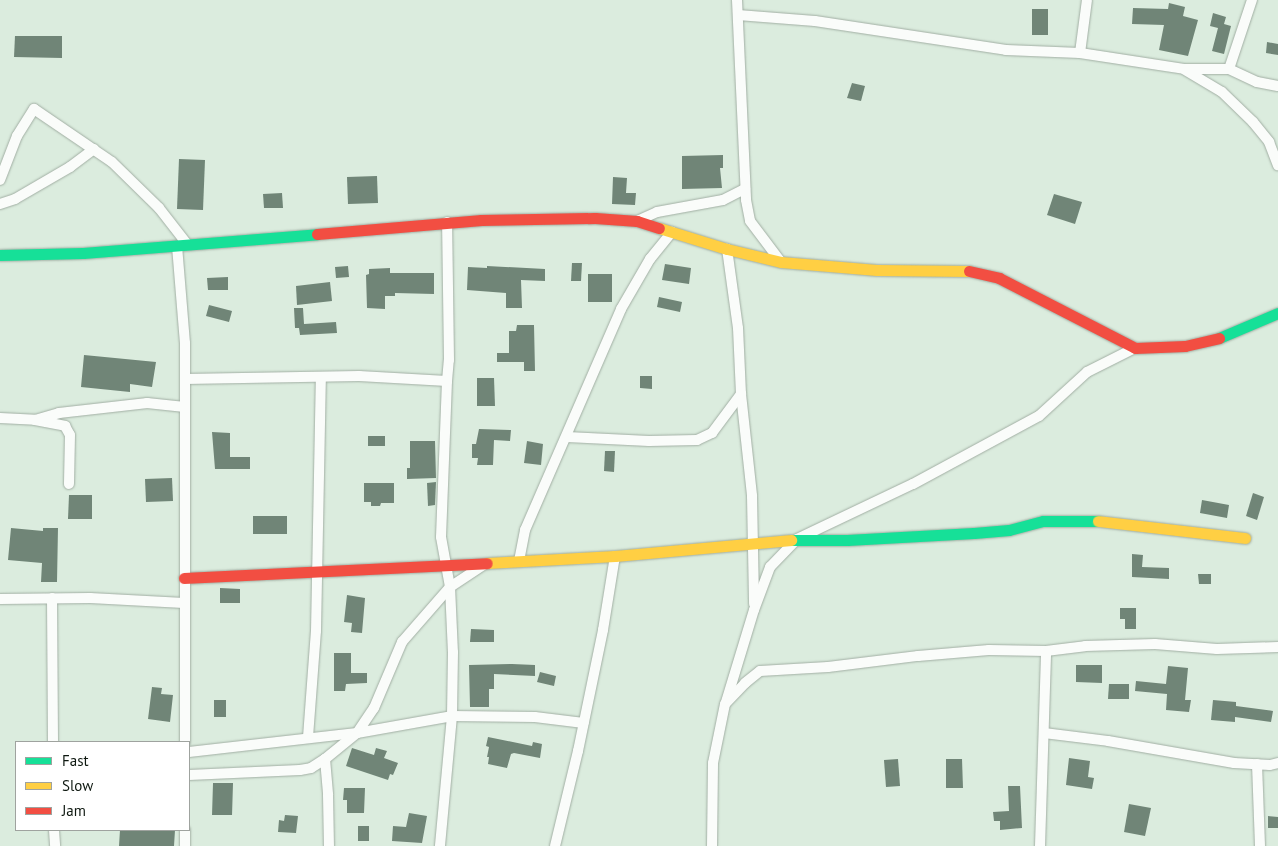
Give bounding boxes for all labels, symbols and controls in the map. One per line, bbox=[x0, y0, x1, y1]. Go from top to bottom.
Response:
legend bbox=[15, 741, 190, 831]
text: Fast bbox=[62, 751, 89, 770]
text: Slow bbox=[62, 776, 93, 795]
text: Jam bbox=[62, 801, 86, 820]

